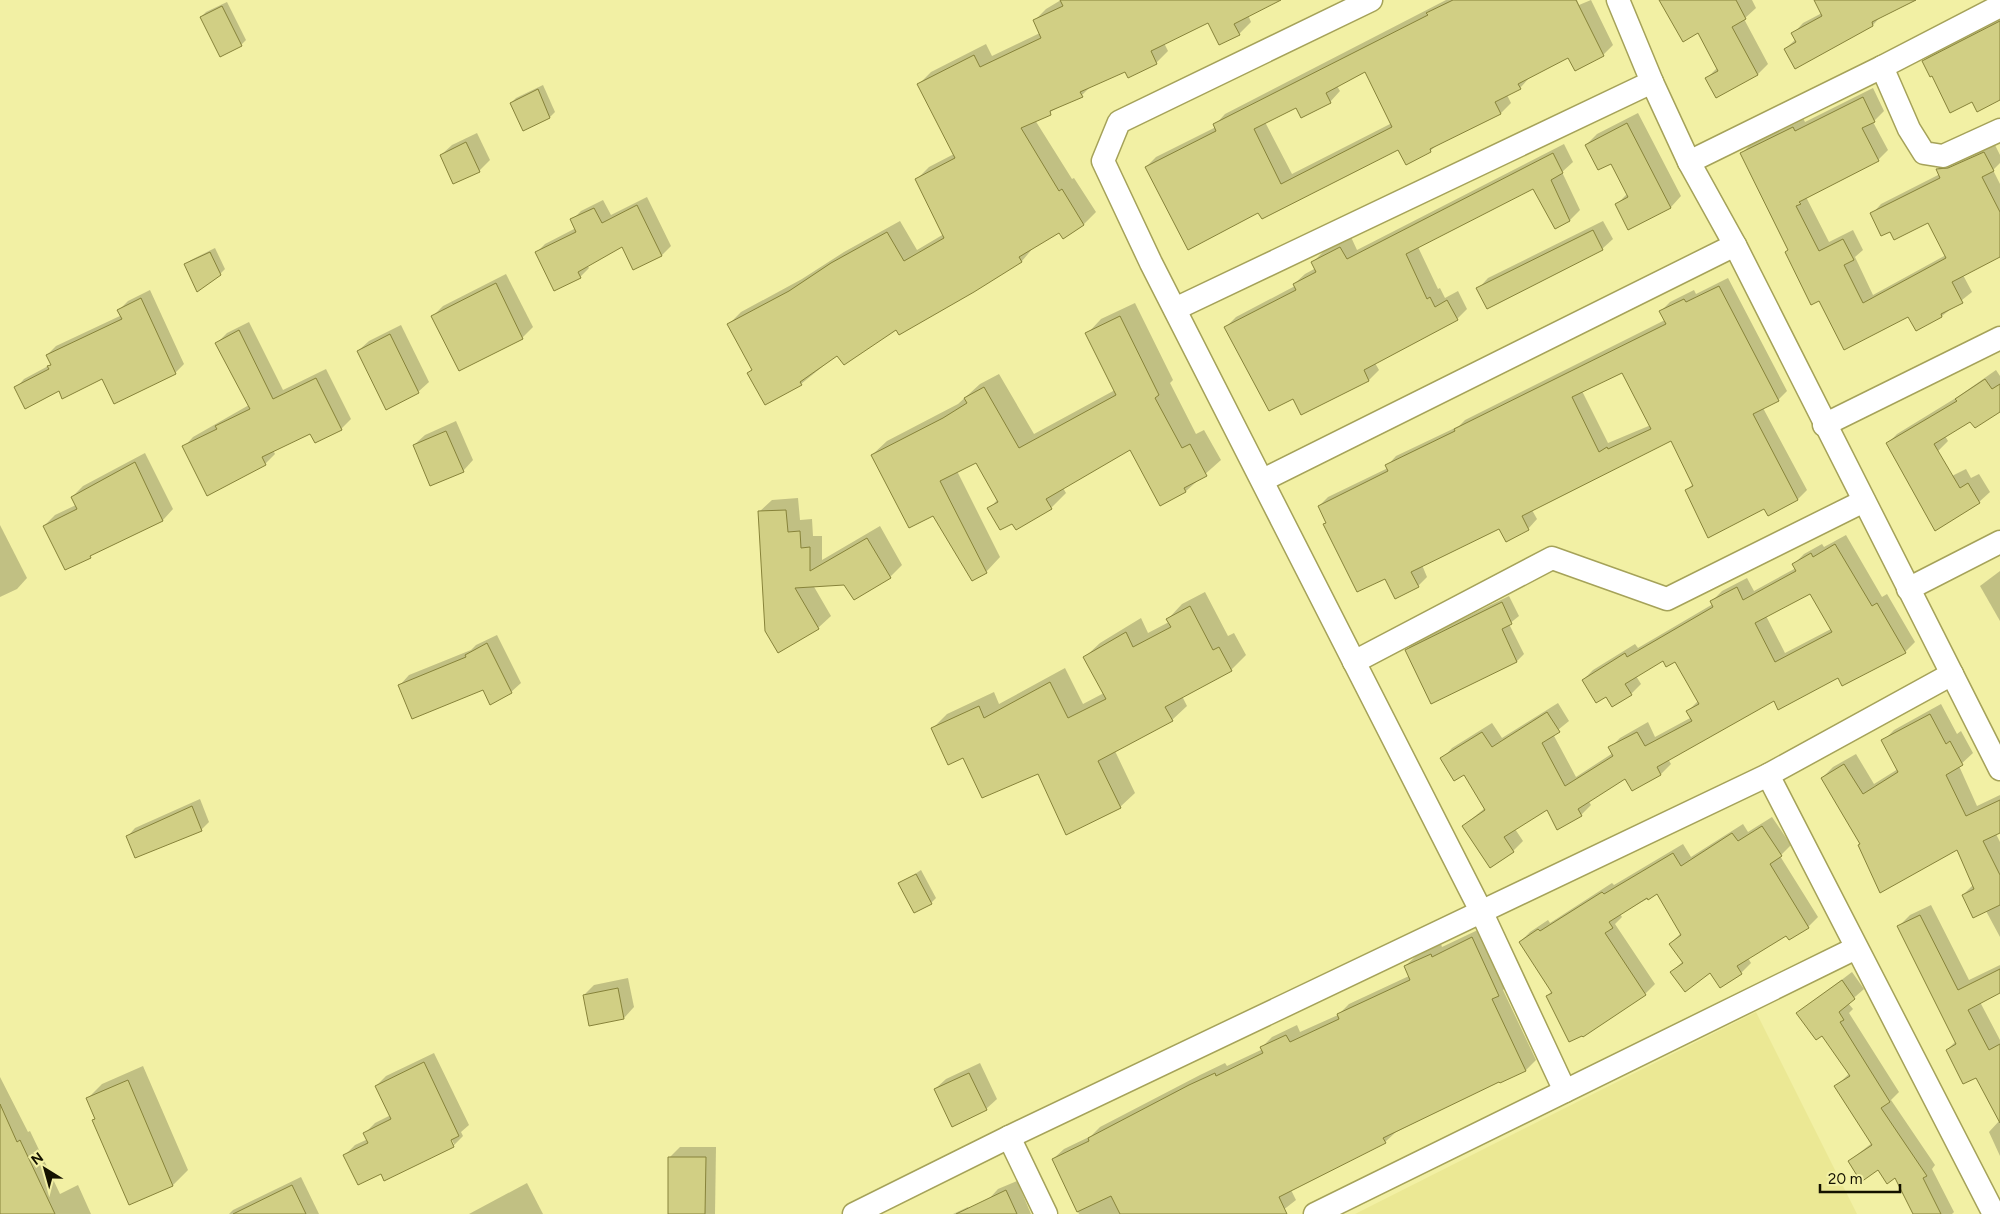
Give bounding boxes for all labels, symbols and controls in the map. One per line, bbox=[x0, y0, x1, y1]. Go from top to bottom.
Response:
north arrow bbox=[20, 1144, 70, 1194]
text: N bbox=[28, 1149, 47, 1169]
scale bar bbox=[1820, 1162, 1900, 1194]
text: 20 m bbox=[1828, 1170, 1862, 1188]

